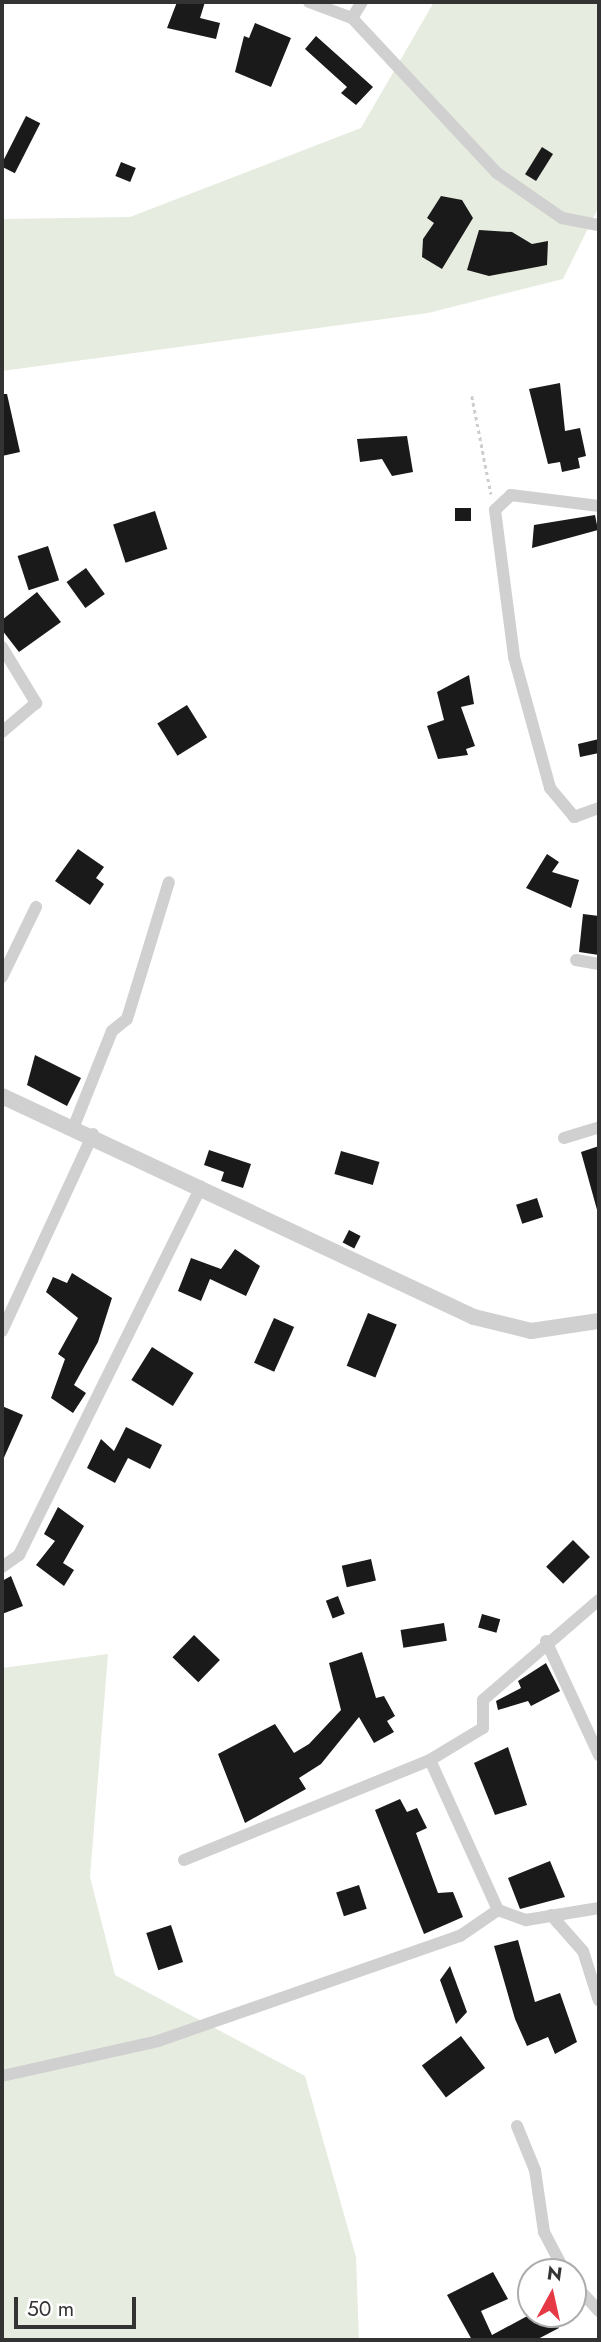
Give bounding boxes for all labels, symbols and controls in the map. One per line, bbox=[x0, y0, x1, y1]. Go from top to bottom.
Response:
north arrow bbox=[517, 2258, 587, 2328]
text: N bbox=[545, 2259, 564, 2288]
scale bar bbox=[18, 2282, 140, 2326]
text: 50 m bbox=[27, 2294, 74, 2324]

